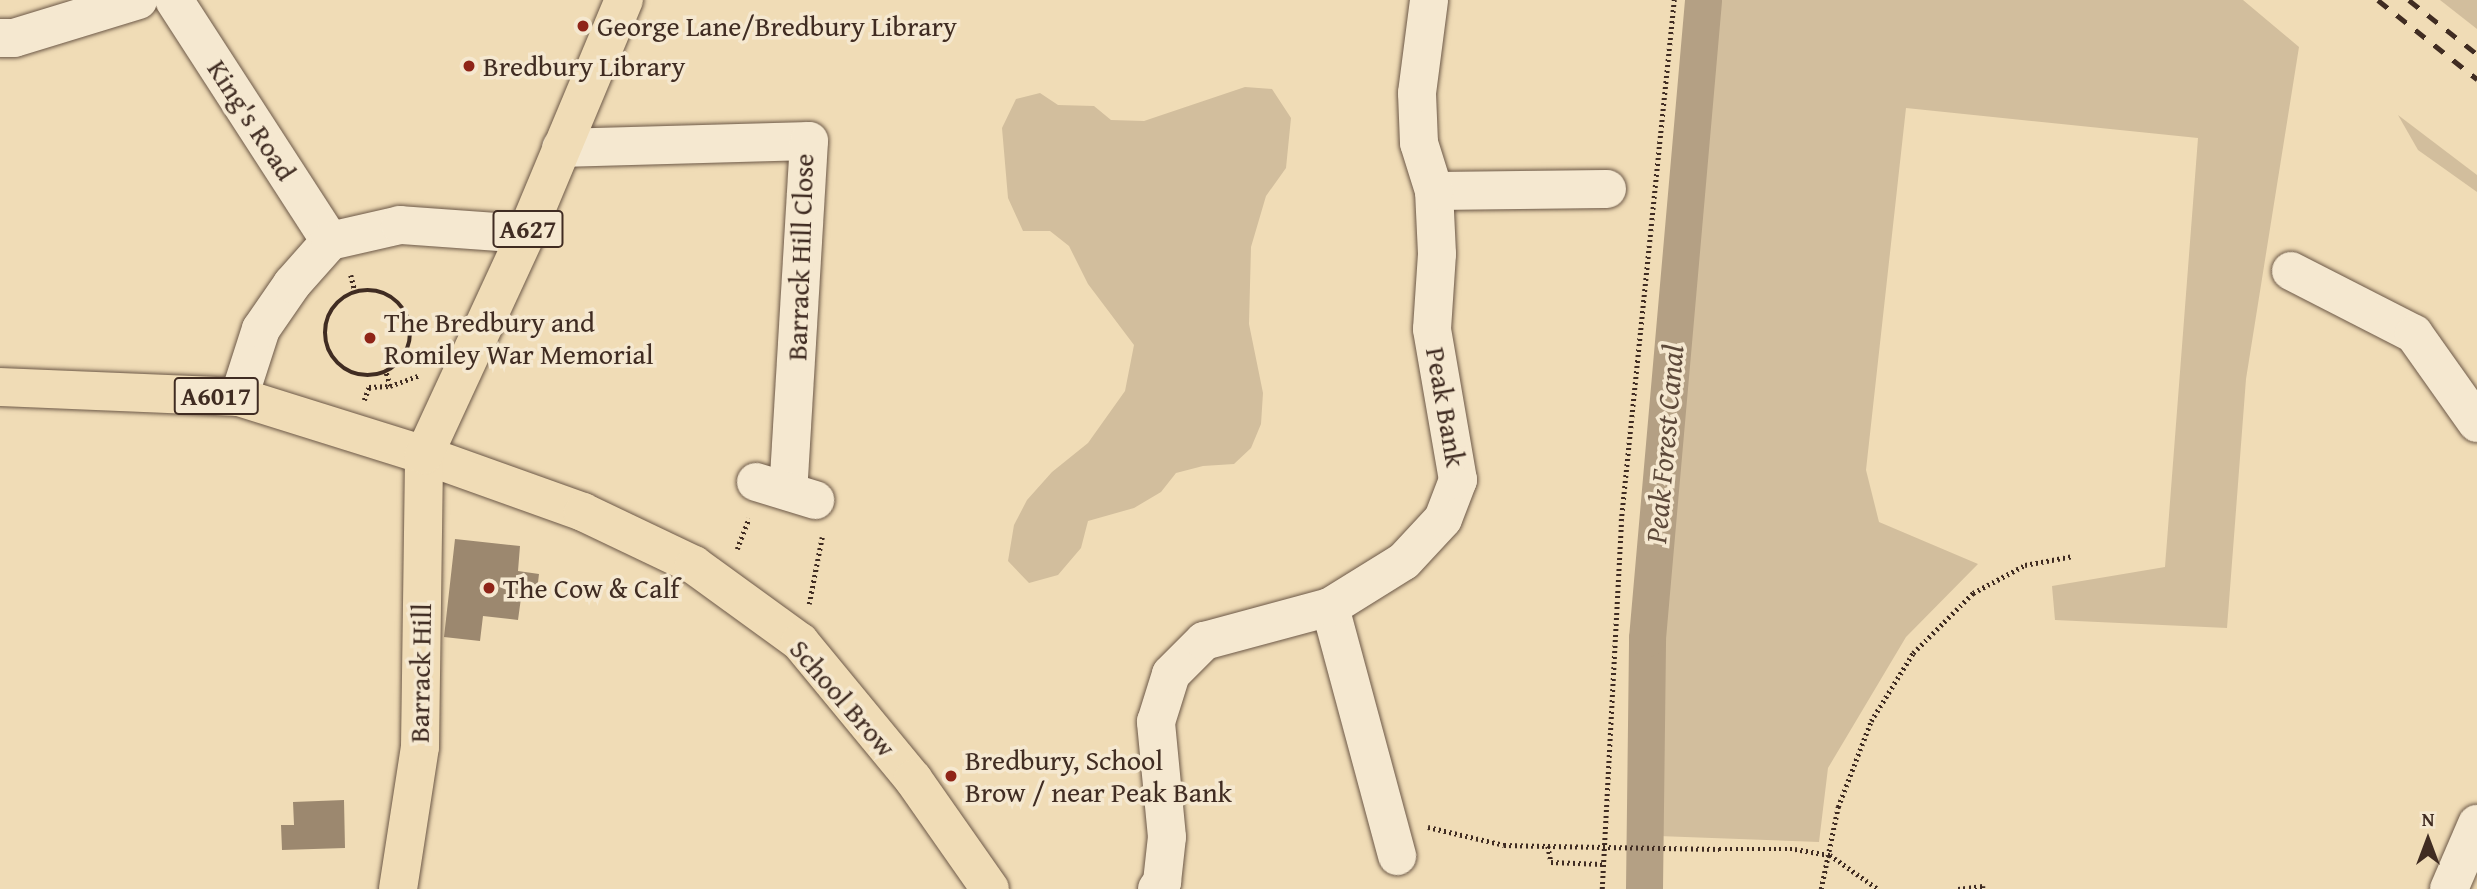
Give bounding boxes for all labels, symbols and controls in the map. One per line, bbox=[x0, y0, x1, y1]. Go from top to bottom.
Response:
place label: George Lane/Bredbury Library bbox=[597, 9, 957, 43]
marker: George Lane/Bredbury Library bbox=[575, 18, 591, 34]
place label: Bredbury Library bbox=[483, 49, 685, 83]
street label: King's Road bbox=[201, 53, 303, 187]
marker: Bredbury Library bbox=[461, 58, 477, 74]
street label: Barrack Hill Close bbox=[780, 153, 820, 361]
road number: A627 bbox=[491, 206, 565, 252]
place label: The Bredbury and Romiley War Memorial bbox=[384, 305, 654, 371]
marker: The Bredbury and Romiley War Memorial bbox=[362, 330, 378, 346]
water label: Peak Forest Canal bbox=[1637, 343, 1691, 545]
street label: Peak Bank bbox=[1419, 345, 1473, 469]
road number: A6017 bbox=[172, 374, 260, 418]
place label: The Cow & Calf bbox=[503, 571, 679, 605]
marker: The Cow & Calf bbox=[481, 580, 497, 596]
street label: Barrack Hill bbox=[402, 603, 438, 743]
street label: School Brow bbox=[783, 632, 903, 764]
place label: Bredbury, School Brow / near Peak Bank bbox=[965, 743, 1232, 809]
marker: Bredbury, School Brow / near Peak Bank bbox=[943, 768, 959, 784]
north arrow bbox=[2393, 805, 2463, 875]
text: N bbox=[2422, 805, 2434, 833]

